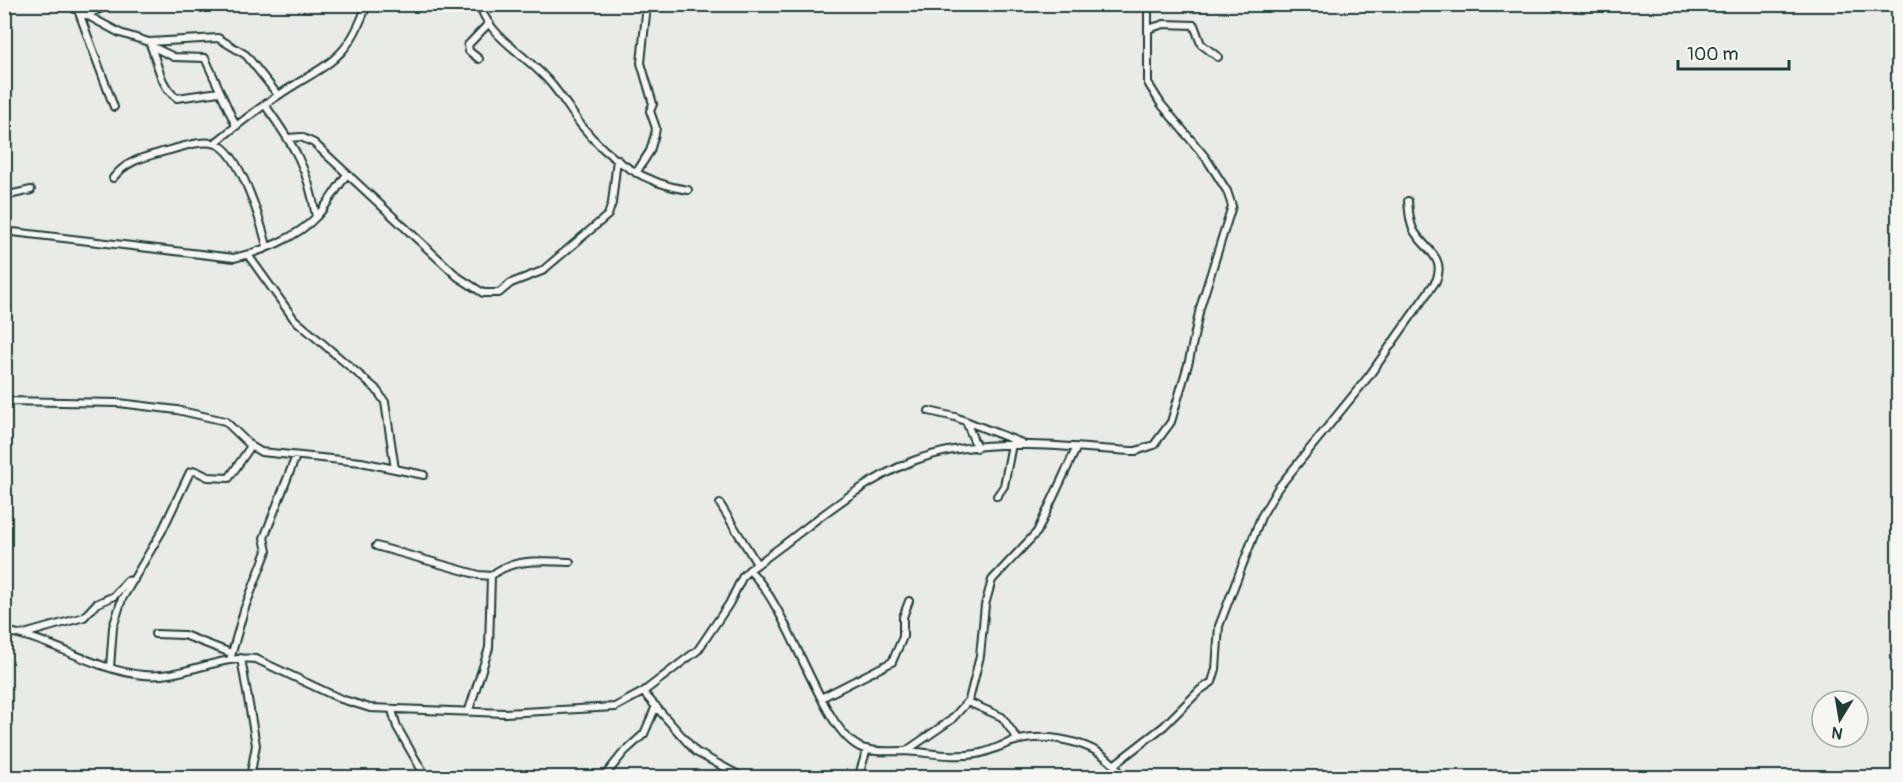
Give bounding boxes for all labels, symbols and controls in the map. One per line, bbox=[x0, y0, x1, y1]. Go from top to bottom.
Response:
scale bar bbox=[1678, 33, 1789, 71]
text: 100 m bbox=[1687, 43, 1739, 66]
north arrow bbox=[1810, 689, 1870, 749]
text: N bbox=[1830, 722, 1845, 744]

